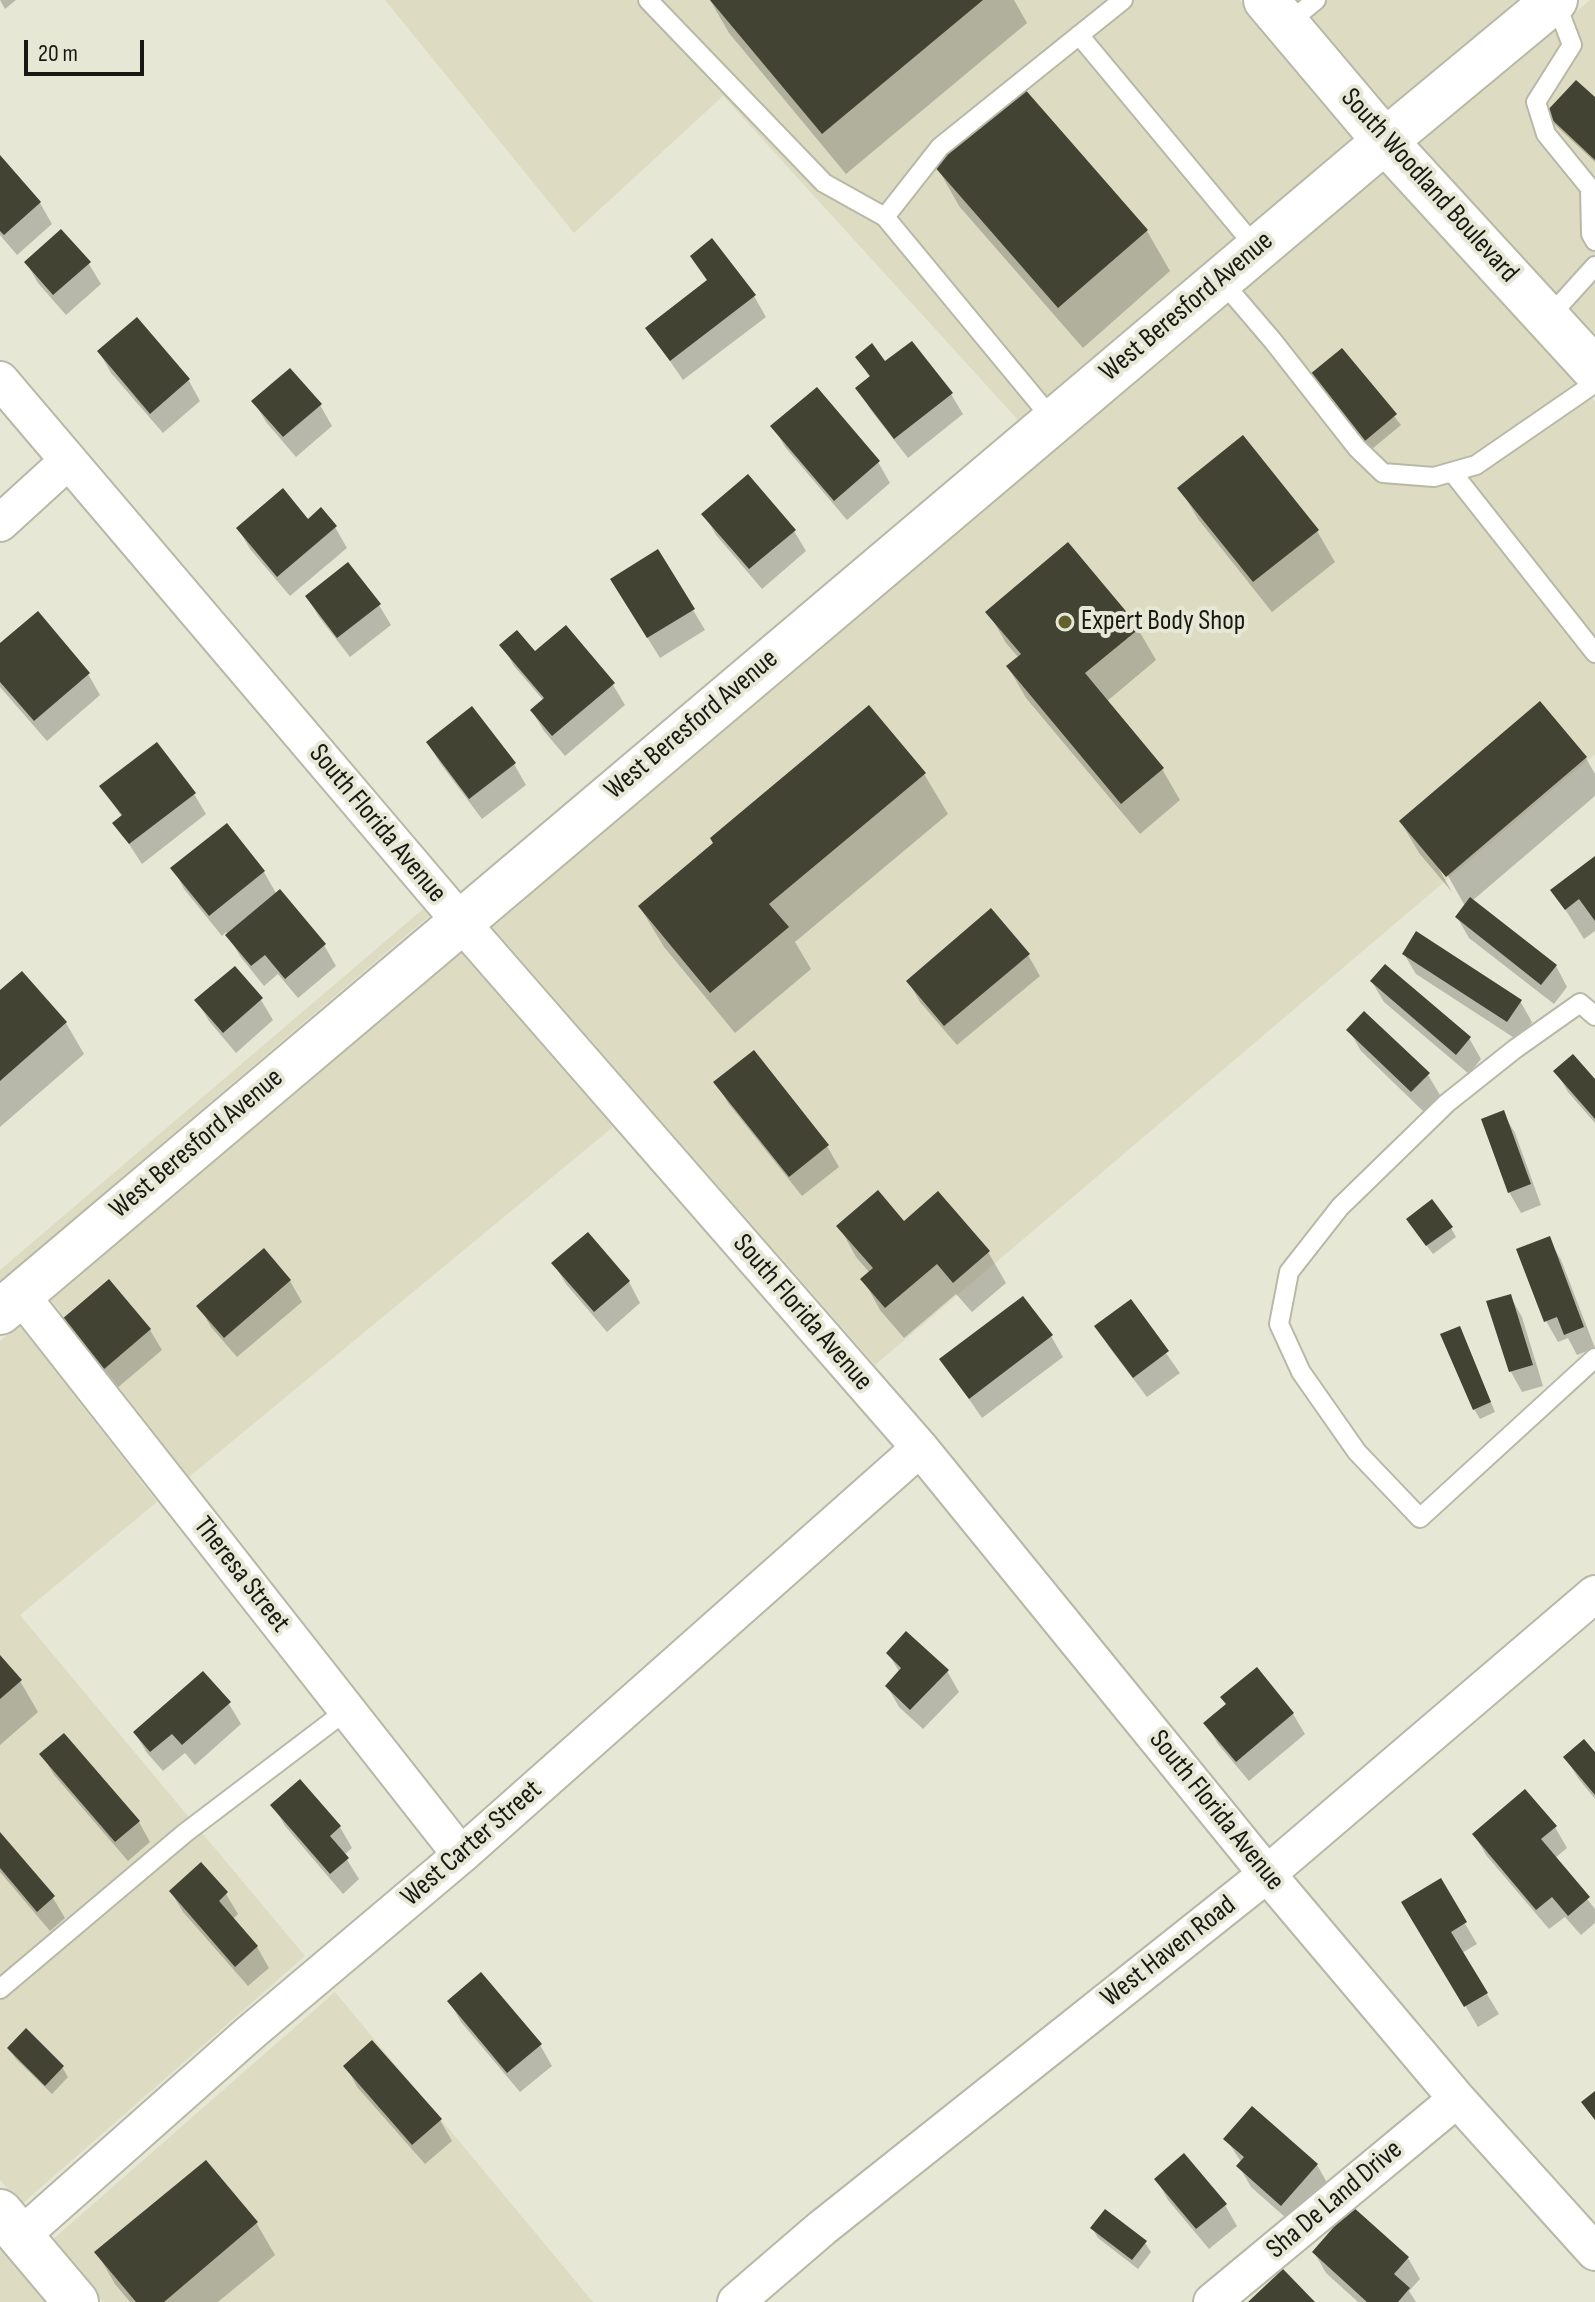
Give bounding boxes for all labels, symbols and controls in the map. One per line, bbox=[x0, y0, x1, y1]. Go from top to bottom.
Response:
scale bar bbox=[28, 24, 148, 74]
text: 20 m bbox=[38, 39, 78, 68]
street label: South Woodland Boulevard bbox=[1333, 82, 1525, 290]
street label: West Beresford Avenue bbox=[1093, 225, 1281, 389]
place label: Expert Body Shop bbox=[1081, 605, 1245, 639]
marker: Expert Body Shop bbox=[1056, 613, 1074, 631]
street label: West Beresford Avenue bbox=[598, 643, 786, 807]
street label: South Florida Avenue bbox=[301, 738, 453, 910]
street label: West Beresford Avenue bbox=[103, 1062, 291, 1226]
street label: South Florida Avenue bbox=[725, 1228, 879, 1398]
street label: Theresa Street bbox=[185, 1511, 297, 1639]
street label: South Florida Avenue bbox=[1141, 1724, 1291, 1898]
street label: West Carter Street bbox=[395, 1774, 549, 1914]
street label: West Haven Road bbox=[1095, 1889, 1243, 2015]
street label: Sha De Land Drive bbox=[1260, 2134, 1410, 2266]

